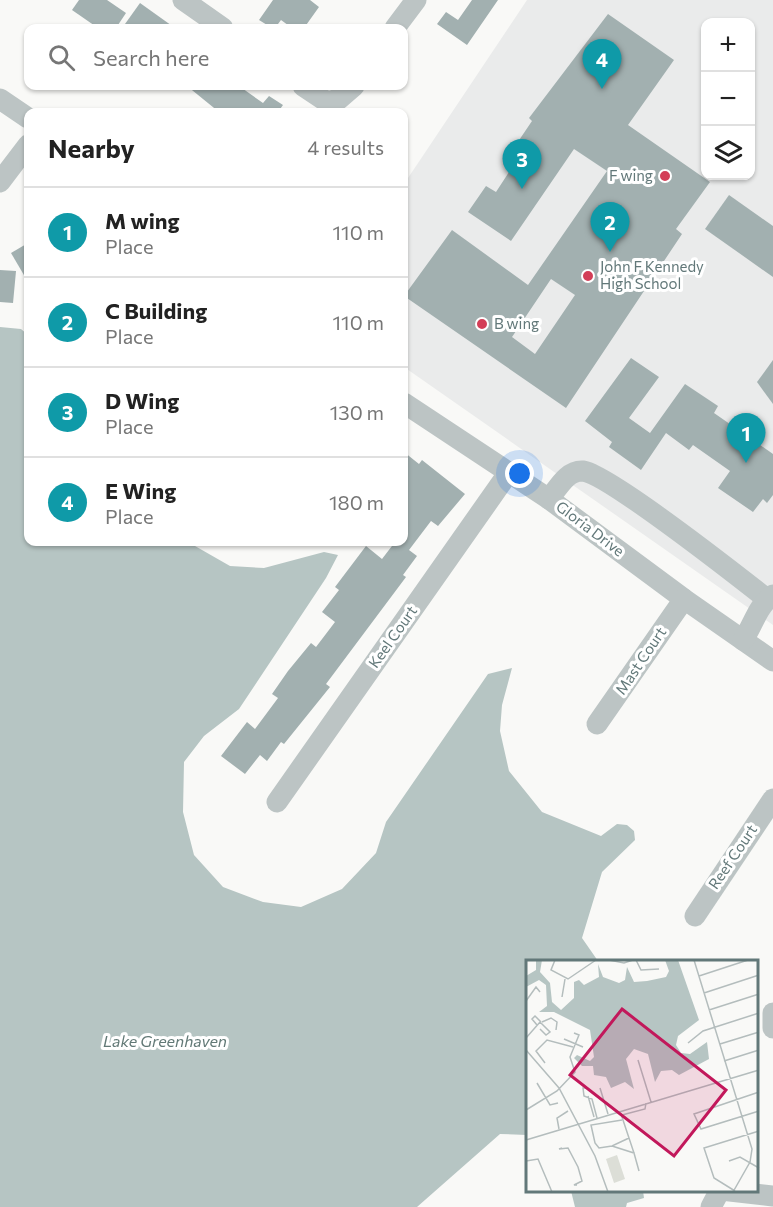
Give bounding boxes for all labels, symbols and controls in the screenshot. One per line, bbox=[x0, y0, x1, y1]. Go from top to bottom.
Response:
map controls bbox=[701, 18, 755, 180]
button: + bbox=[701, 18, 755, 72]
search box bbox=[24, 24, 408, 90]
pin: 4 bbox=[582, 40, 622, 89]
icon: search bbox=[45, 41, 78, 74]
text: Search here bbox=[93, 44, 209, 71]
button: − bbox=[701, 72, 755, 126]
button: layers bbox=[701, 126, 755, 180]
text: Nearby bbox=[48, 132, 135, 163]
text: 4 results bbox=[307, 135, 384, 159]
pin: 3 bbox=[502, 140, 542, 189]
place label: F wing bbox=[609, 166, 653, 184]
marker: F wing bbox=[658, 169, 672, 183]
pin: 2 bbox=[590, 202, 630, 252]
text: M wing bbox=[105, 207, 180, 234]
text: 1 bbox=[63, 220, 72, 244]
text: 110 m bbox=[333, 220, 384, 244]
text: Place bbox=[105, 234, 154, 258]
place label: John F Kennedy High School bbox=[600, 257, 704, 292]
marker: John F Kennedy High School bbox=[581, 269, 595, 283]
text: C Building bbox=[105, 297, 207, 324]
text: 2 bbox=[62, 310, 73, 334]
text: 110 m bbox=[333, 310, 384, 334]
place label: B wing bbox=[494, 314, 539, 332]
marker: B wing bbox=[475, 317, 489, 331]
text: Place bbox=[105, 324, 154, 348]
text: D Wing bbox=[105, 387, 179, 414]
text: 3 bbox=[62, 400, 73, 424]
text: 130 m bbox=[330, 400, 384, 424]
text: Place bbox=[105, 414, 154, 438]
pin: 1 bbox=[726, 414, 766, 463]
your location bbox=[505, 459, 534, 488]
text: E Wing bbox=[105, 477, 176, 504]
text: 4 bbox=[61, 490, 74, 514]
text: 180 m bbox=[329, 490, 384, 514]
street label: Gloria Drive bbox=[553, 497, 628, 560]
text: Place bbox=[105, 504, 154, 528]
street label: Keel Court bbox=[364, 602, 420, 671]
street label: Mast Court bbox=[611, 623, 669, 698]
street label: Reef Court bbox=[704, 821, 760, 892]
inset map bbox=[526, 960, 758, 1192]
water label: Lake Greenhaven bbox=[103, 1031, 227, 1050]

